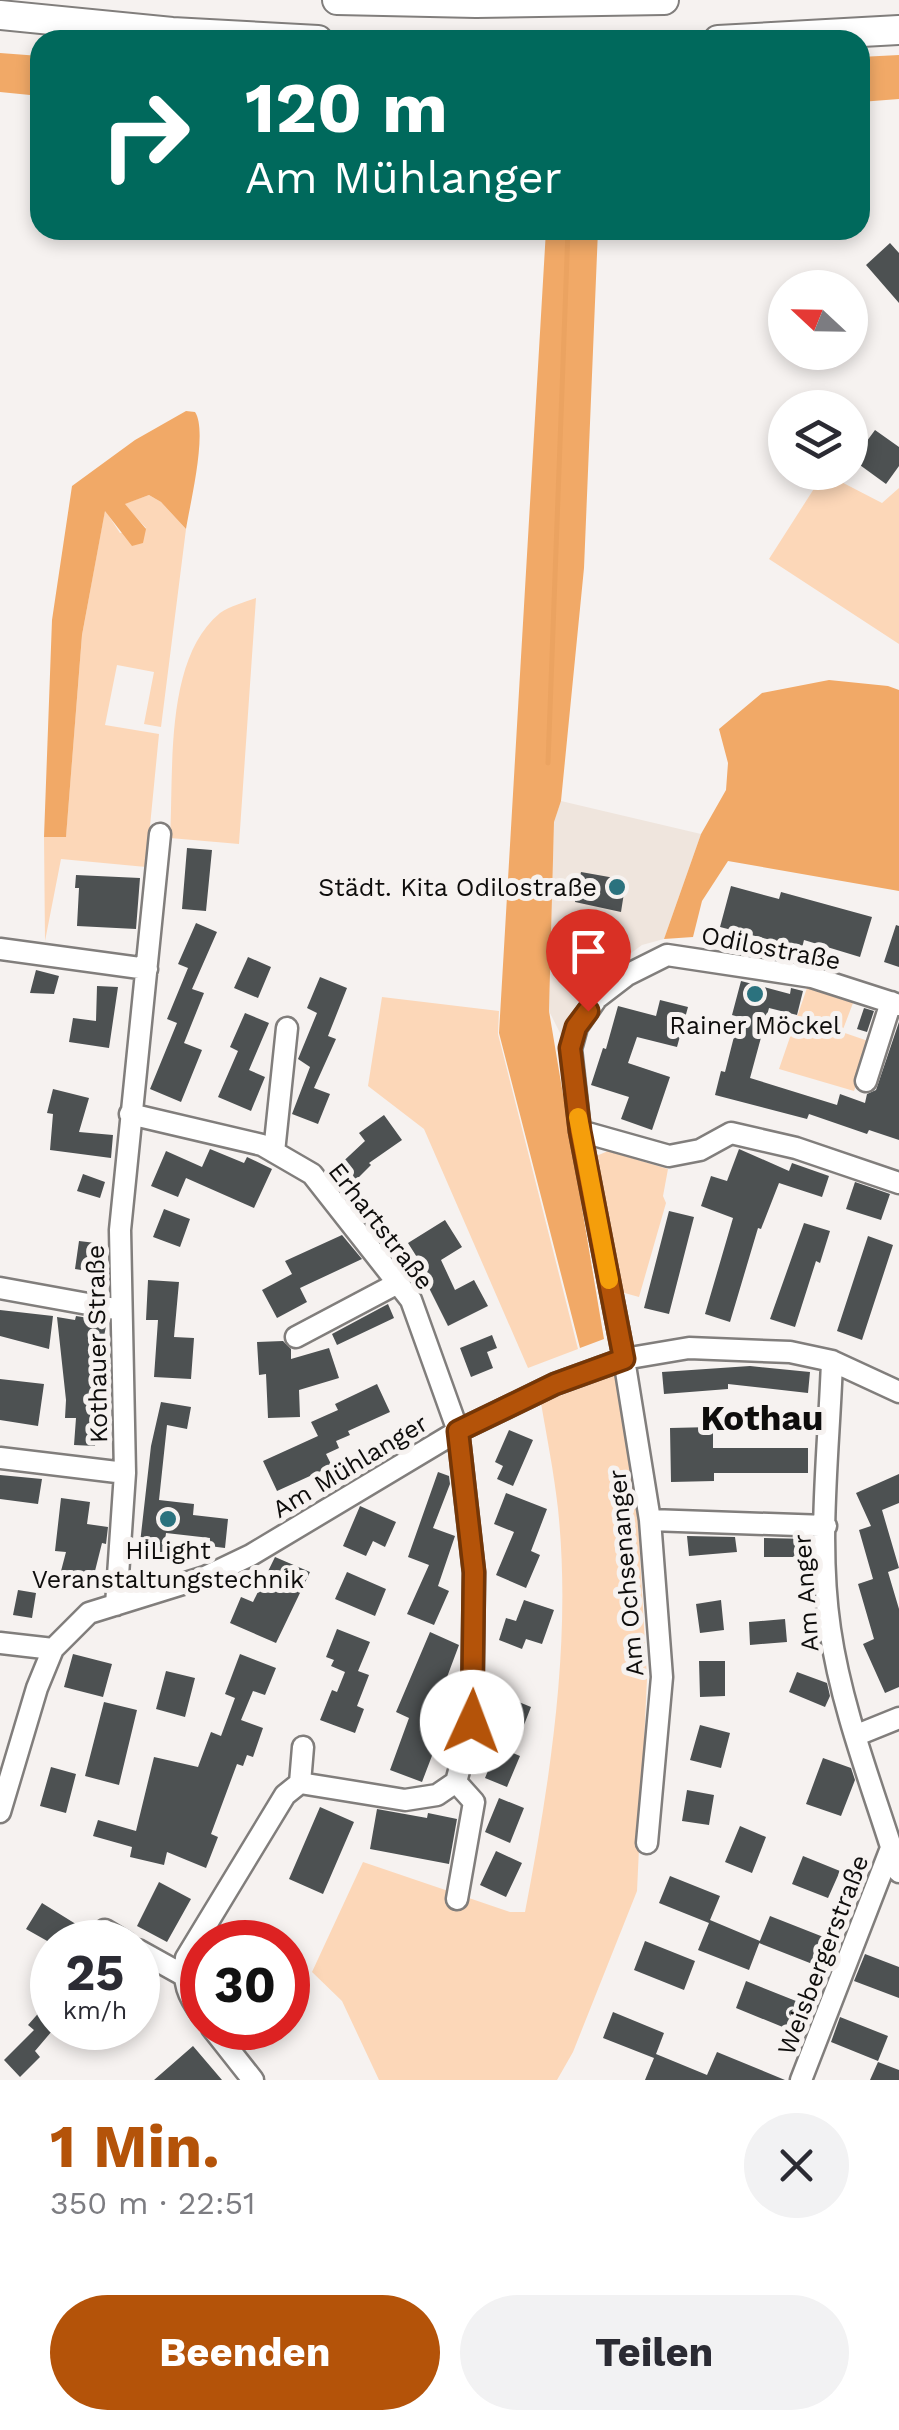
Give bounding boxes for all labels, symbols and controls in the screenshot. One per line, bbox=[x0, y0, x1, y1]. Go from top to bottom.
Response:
text: 120 m bbox=[245, 67, 448, 149]
icon: right bbox=[80, 70, 210, 200]
text: Am Mühlanger bbox=[245, 151, 562, 204]
north arrow bbox=[768, 270, 868, 370]
map controls bbox=[768, 270, 868, 490]
button: layers bbox=[768, 390, 868, 490]
place label: Städt. Kita Odilostraße bbox=[318, 873, 597, 902]
marker: Städt. Kita Odilostraße bbox=[606, 876, 628, 898]
pin bbox=[546, 909, 631, 1012]
street label: Odilostraße bbox=[699, 920, 843, 976]
icon: arrive bbox=[561, 924, 616, 979]
marker: Rainer Möckel bbox=[744, 983, 766, 1005]
place label: Rainer Möckel bbox=[669, 1011, 841, 1040]
street label: Erhartstraße bbox=[322, 1157, 440, 1295]
street label: Kothauer Straße bbox=[81, 1244, 113, 1444]
district label: Kothau bbox=[700, 1397, 824, 1439]
street label: Am Mühlanger bbox=[267, 1408, 433, 1524]
street label: Am Ochsenanger bbox=[603, 1468, 649, 1678]
marker: HiLight Veranstaltungstechnik bbox=[157, 1508, 179, 1530]
street label: Am Anger bbox=[787, 1533, 825, 1653]
place label: HiLight Veranstaltungstechnik bbox=[32, 1536, 304, 1594]
position arrow bbox=[420, 1670, 524, 1774]
street label: Weisbergerstraße bbox=[771, 1851, 875, 2059]
speed limit sign: 30 bbox=[180, 1920, 310, 2050]
text: 25 bbox=[66, 1943, 124, 2002]
text: km/h bbox=[63, 1996, 127, 2025]
text: 1 Min. bbox=[50, 2111, 220, 2182]
button: close bbox=[744, 2113, 849, 2218]
text: 350 m · 22:51 bbox=[50, 2184, 256, 2222]
button: Beenden bbox=[50, 2295, 440, 2410]
button: Teilen bbox=[460, 2295, 849, 2410]

